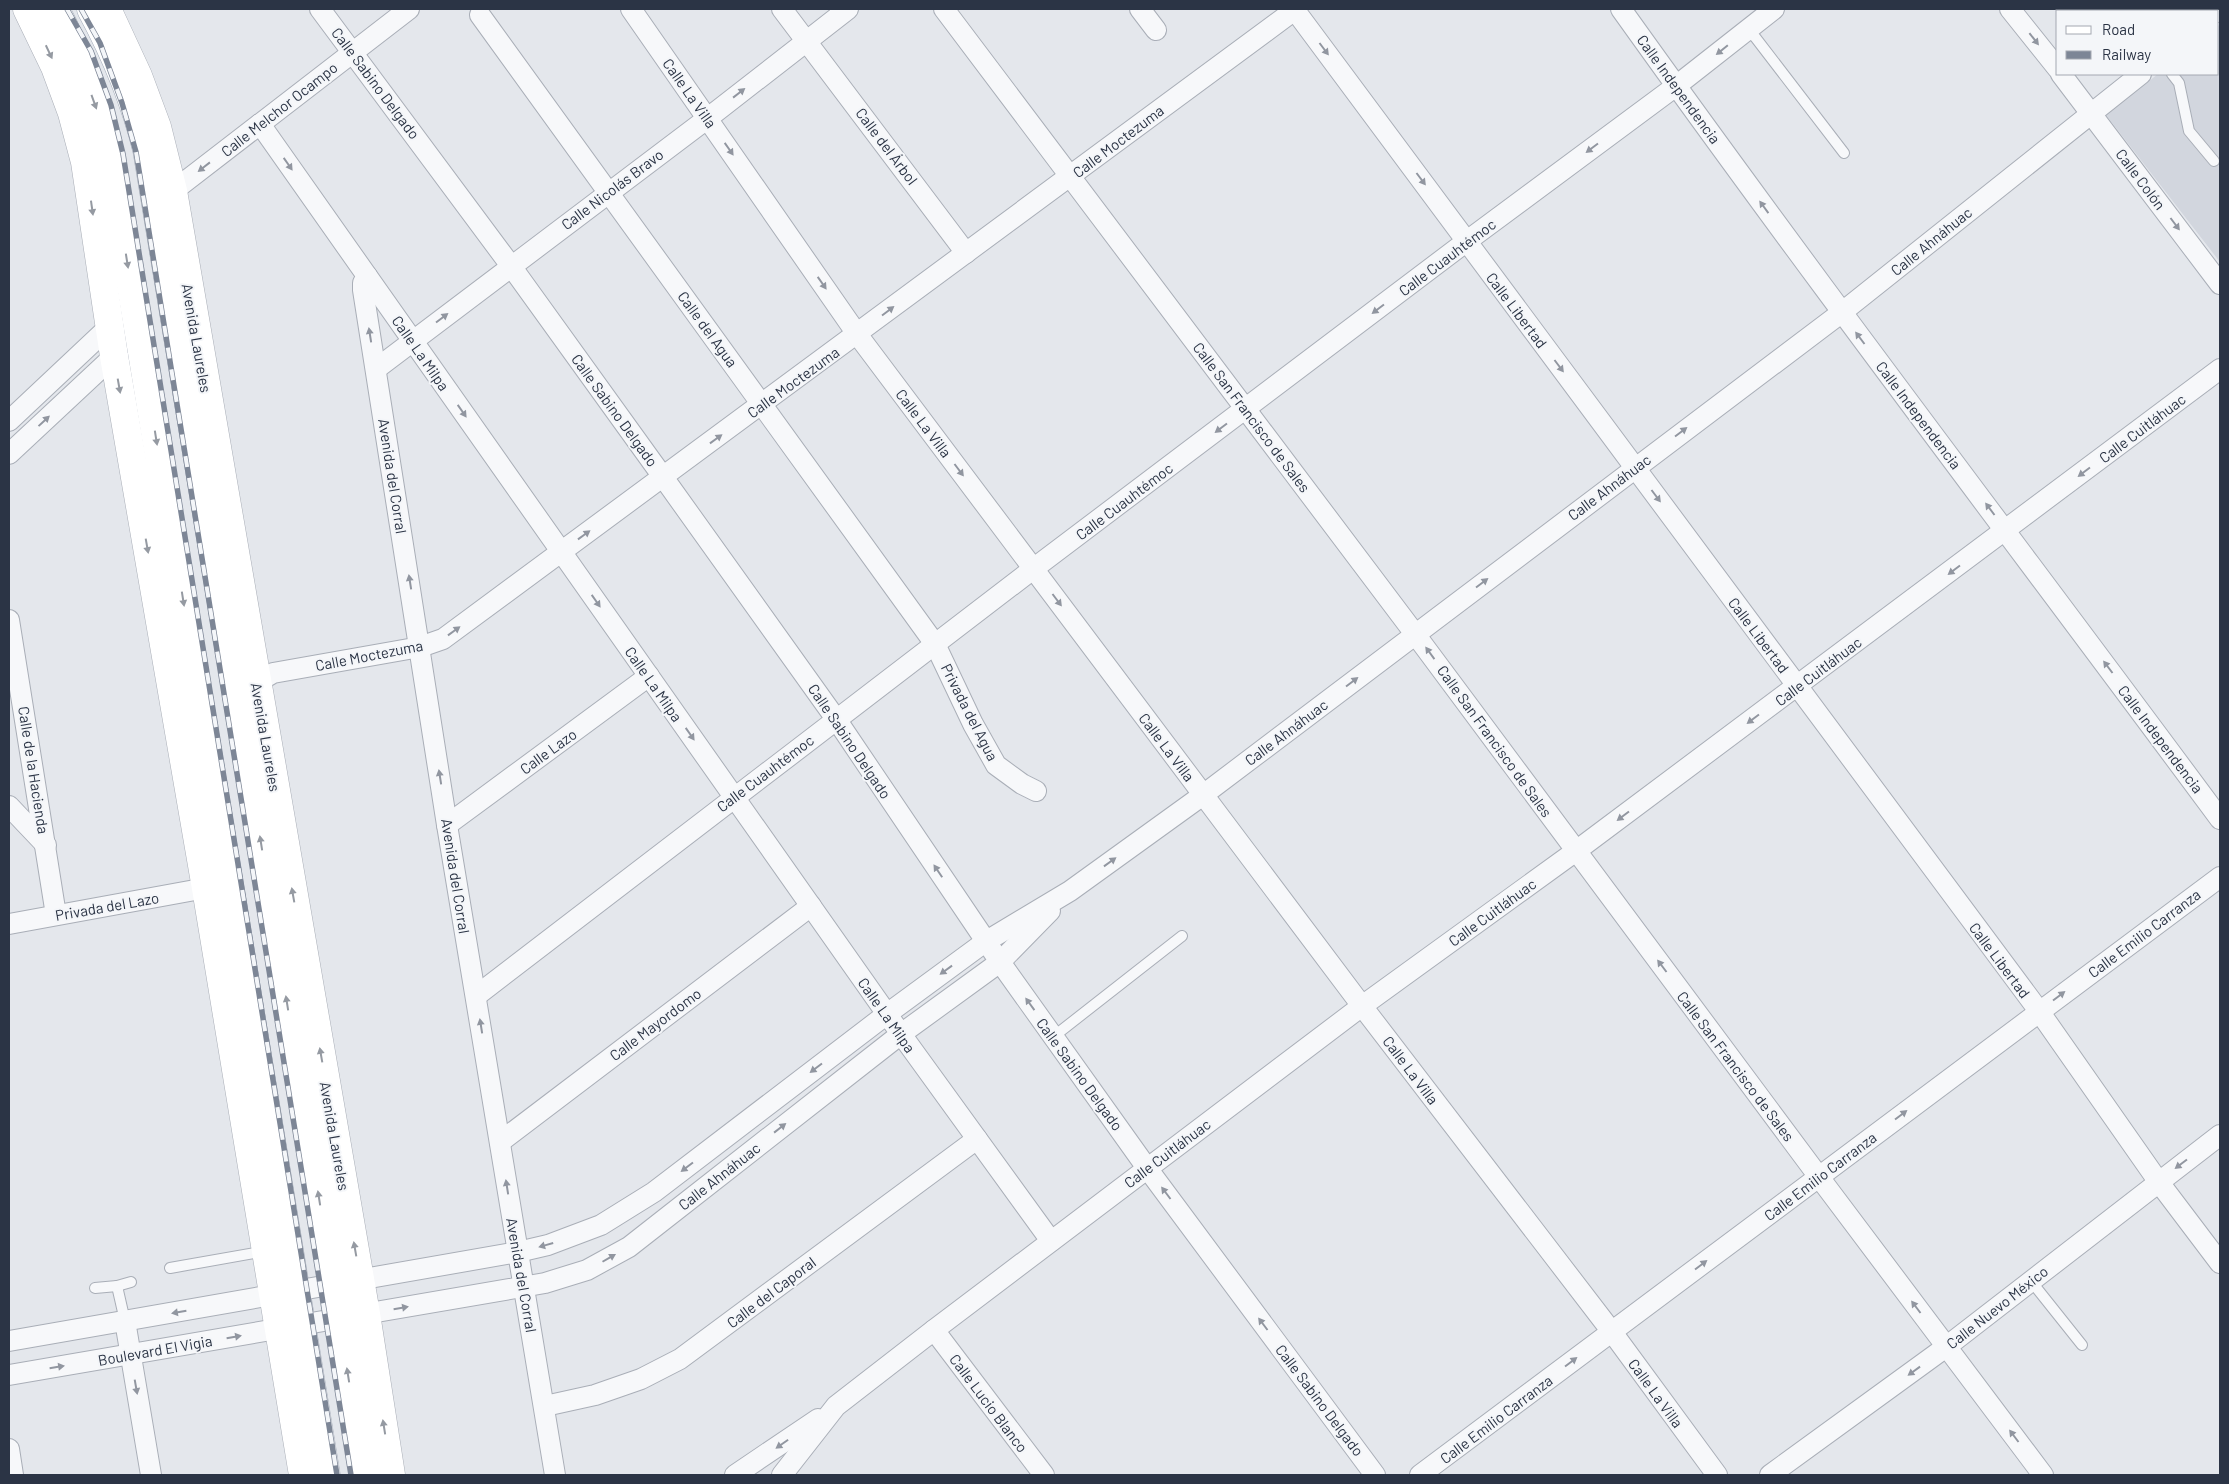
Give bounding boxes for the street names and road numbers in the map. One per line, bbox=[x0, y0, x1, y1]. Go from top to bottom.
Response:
street label: Calle Sabino Delgado bbox=[328, 24, 424, 142]
street label: Calle Independencia bbox=[1633, 31, 1725, 147]
street label: Calle La Villa bbox=[659, 55, 721, 131]
street label: Calle Melchor Ocampo bbox=[217, 58, 341, 160]
street label: Calle Moctezuma bbox=[1069, 101, 1167, 181]
street label: Calle del Árbol bbox=[852, 104, 922, 188]
street label: Calle Nicolás Bravo bbox=[557, 145, 667, 233]
street label: Calle Colón bbox=[2112, 145, 2170, 213]
street label: Calle Ahnáhuac bbox=[1887, 203, 1975, 279]
street label: Calle Cuauhtémoc bbox=[1395, 214, 1499, 299]
street label: Calle Libertad bbox=[1483, 269, 1551, 351]
street label: Avenida Laureles bbox=[179, 282, 215, 394]
street label: Calle del Agua bbox=[674, 287, 742, 371]
street label: Calle La Milpa bbox=[388, 312, 454, 394]
street label: Calle San Francisco de Sales bbox=[1190, 338, 1314, 496]
street label: Calle Moctezuma bbox=[744, 343, 842, 421]
street label: Calle Sabino Delgado bbox=[568, 350, 662, 470]
street label: Calle Independencia bbox=[1873, 358, 1965, 472]
street label: Calle La Villa bbox=[892, 385, 956, 461]
street label: Calle Cuitláhuac bbox=[2095, 390, 2189, 466]
street label: Avenida del Corral bbox=[375, 417, 411, 535]
street label: Calle Ahnáhuac bbox=[1564, 450, 1654, 524]
street label: Calle Cuauhtémoc bbox=[1072, 458, 1176, 543]
street label: Calle Libertad bbox=[1725, 594, 1793, 676]
street label: Calle Cuitláhuac bbox=[1771, 633, 1865, 709]
street label: Calle Moctezuma bbox=[314, 636, 424, 674]
street label: Calle La Milpa bbox=[621, 643, 687, 725]
street label: Privada del Agua bbox=[938, 660, 1002, 764]
street label: Calle San Francisco de Sales bbox=[1434, 662, 1556, 820]
street label: Calle Sabino Delgado bbox=[805, 680, 895, 802]
street label: Avenida Laureles bbox=[248, 681, 284, 793]
street label: Calle Independencia bbox=[2115, 682, 2207, 796]
street label: Calle Ahnáhuac bbox=[1241, 695, 1331, 769]
street label: Calle de la Hacienda bbox=[15, 705, 53, 835]
street label: Calle La Villa bbox=[1135, 709, 1199, 785]
street label: Calle Lazo bbox=[516, 724, 580, 778]
street label: Calle Cuauhtémoc bbox=[713, 730, 817, 815]
street label: Avenida del Corral bbox=[438, 817, 474, 935]
street label: Calle Cuitláhuac bbox=[1445, 874, 1539, 950]
street label: Calle Emilio Carranza bbox=[2084, 885, 2204, 981]
street label: Privada del Lazo bbox=[54, 888, 160, 924]
street label: Calle Libertad bbox=[1966, 919, 2034, 1001]
street label: Calle La Milpa bbox=[854, 974, 920, 1056]
street label: Calle Mayordomo bbox=[606, 984, 704, 1064]
street label: Calle San Francisco de Sales bbox=[1674, 987, 1798, 1145]
street label: Calle Sabino Delgado bbox=[1033, 1014, 1127, 1134]
street label: Calle La Villa bbox=[1379, 1032, 1443, 1108]
street label: Avenida Laureles bbox=[317, 1080, 353, 1192]
street label: Calle Cuitláhuac bbox=[1120, 1115, 1214, 1191]
street label: Calle Emilio Carranza bbox=[1760, 1128, 1880, 1224]
street label: Calle Ahnáhuac bbox=[674, 1138, 764, 1214]
street label: Avenida del Corral bbox=[503, 1216, 541, 1334]
street label: Calle del Caporal bbox=[723, 1253, 819, 1331]
street label: Calle Nuevo México bbox=[1943, 1262, 2051, 1352]
street label: Boulevard El Vigia bbox=[96, 1331, 214, 1369]
street label: Calle Sabino Delgado bbox=[1272, 1341, 1368, 1459]
street label: Calle Lucio Blanco bbox=[946, 1350, 1032, 1456]
street label: Calle La Villa bbox=[1625, 1355, 1687, 1431]
street label: Calle Emilio Carranza bbox=[1436, 1371, 1556, 1467]

